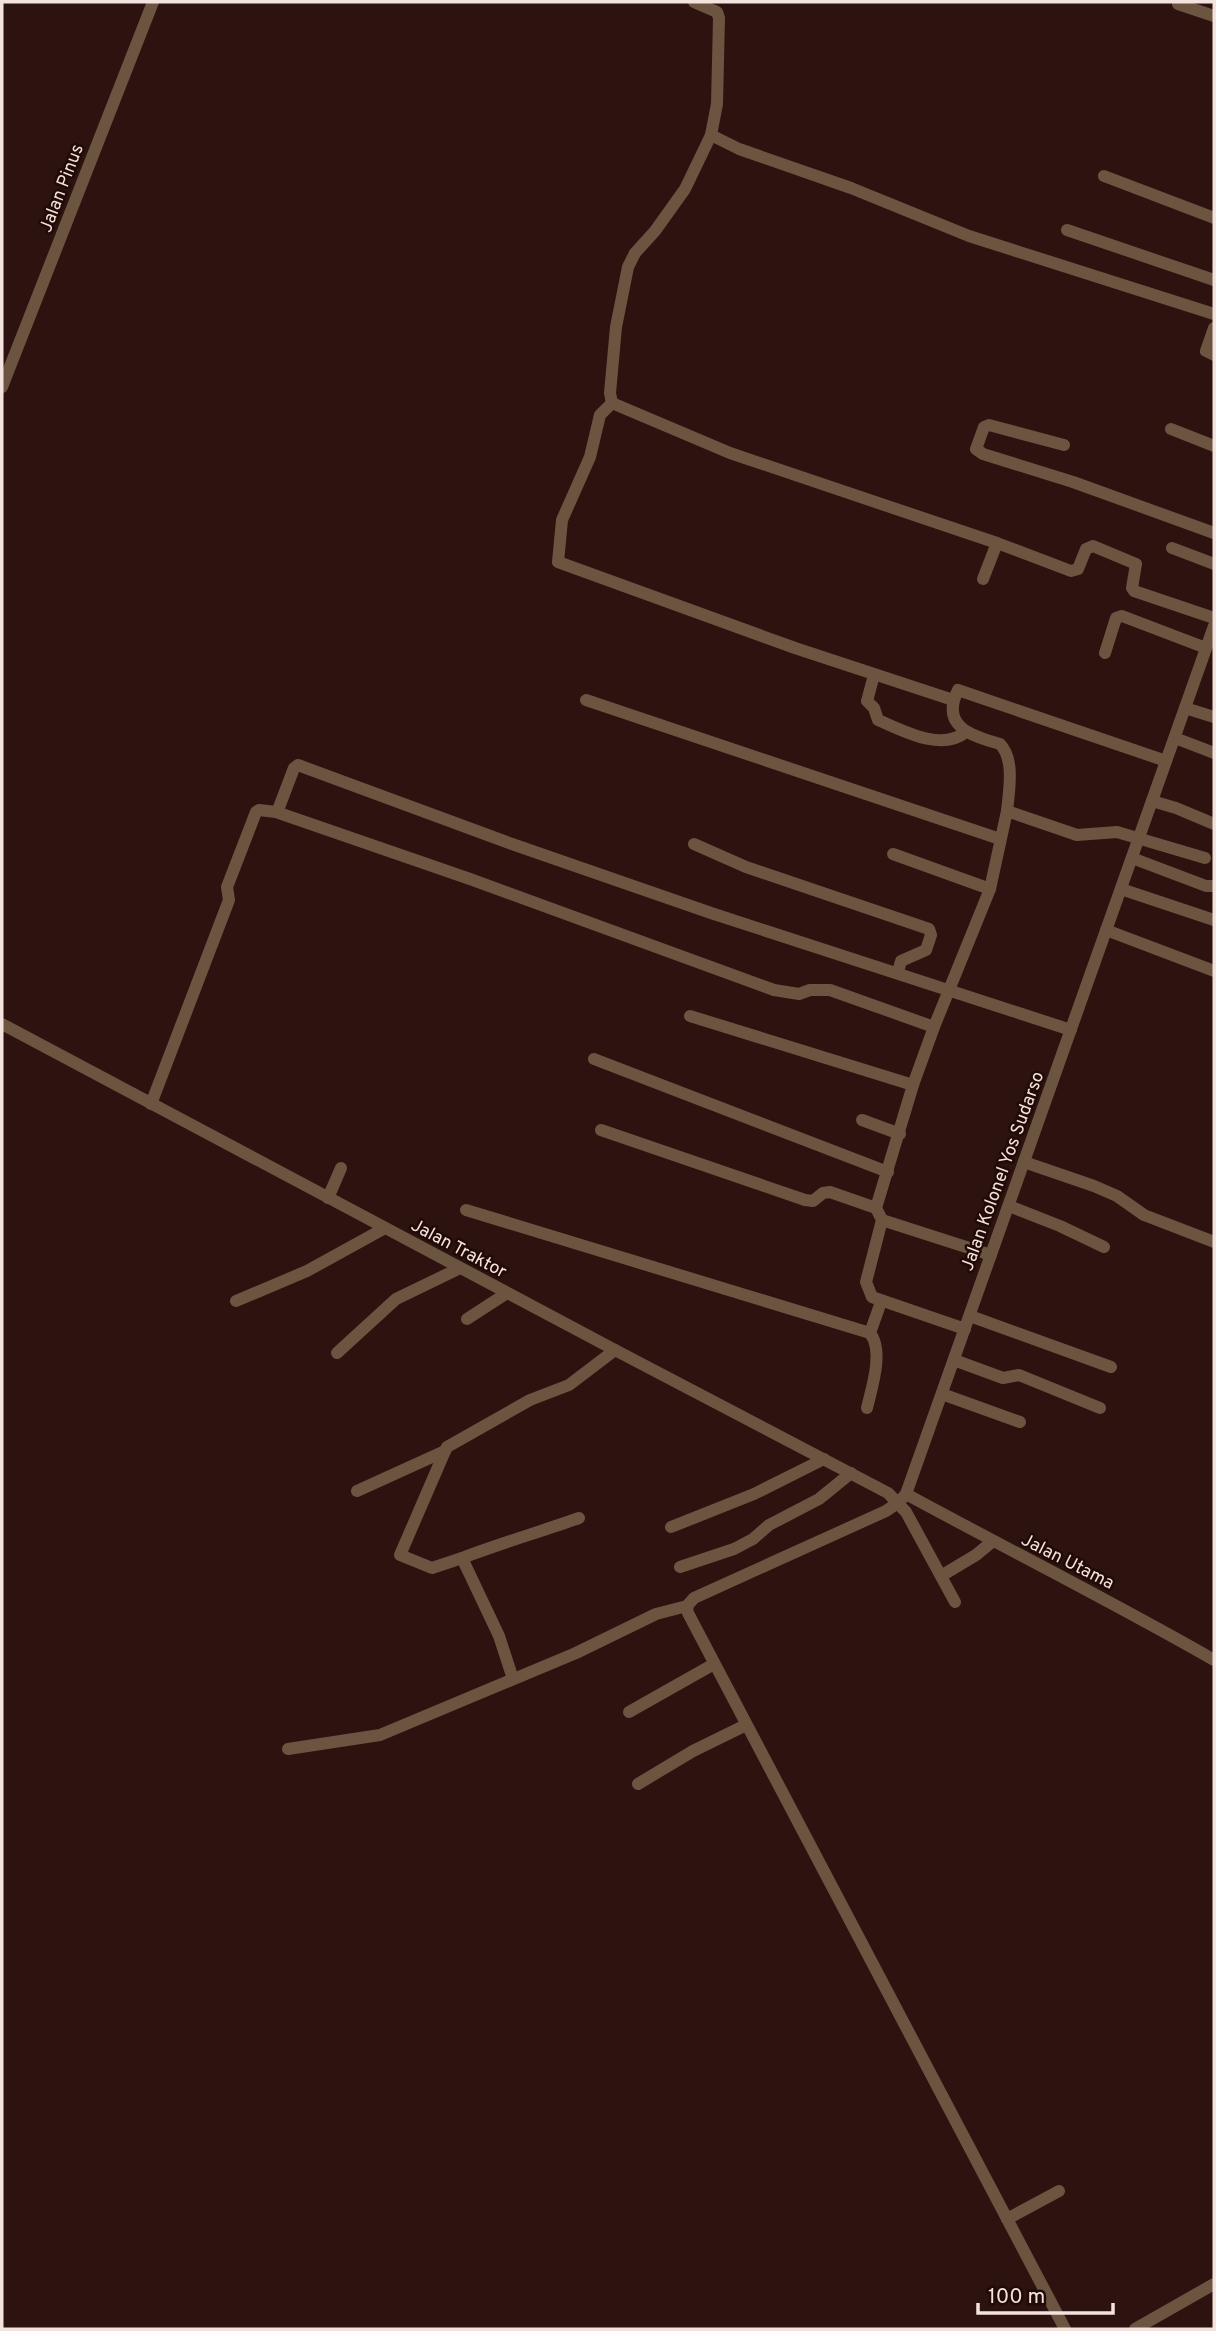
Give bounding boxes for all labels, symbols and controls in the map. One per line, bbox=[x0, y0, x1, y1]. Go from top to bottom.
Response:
street label: Jalan Pinus bbox=[35, 141, 90, 236]
street label: Jalan Kolonel Yos Sudarso bbox=[957, 1069, 1050, 1274]
street label: Jalan Traktor bbox=[406, 1214, 510, 1284]
street label: Jalan Utama bbox=[1017, 1529, 1118, 1596]
scale bar bbox=[978, 2272, 1113, 2316]
text: 100 m bbox=[988, 2284, 1045, 2311]

